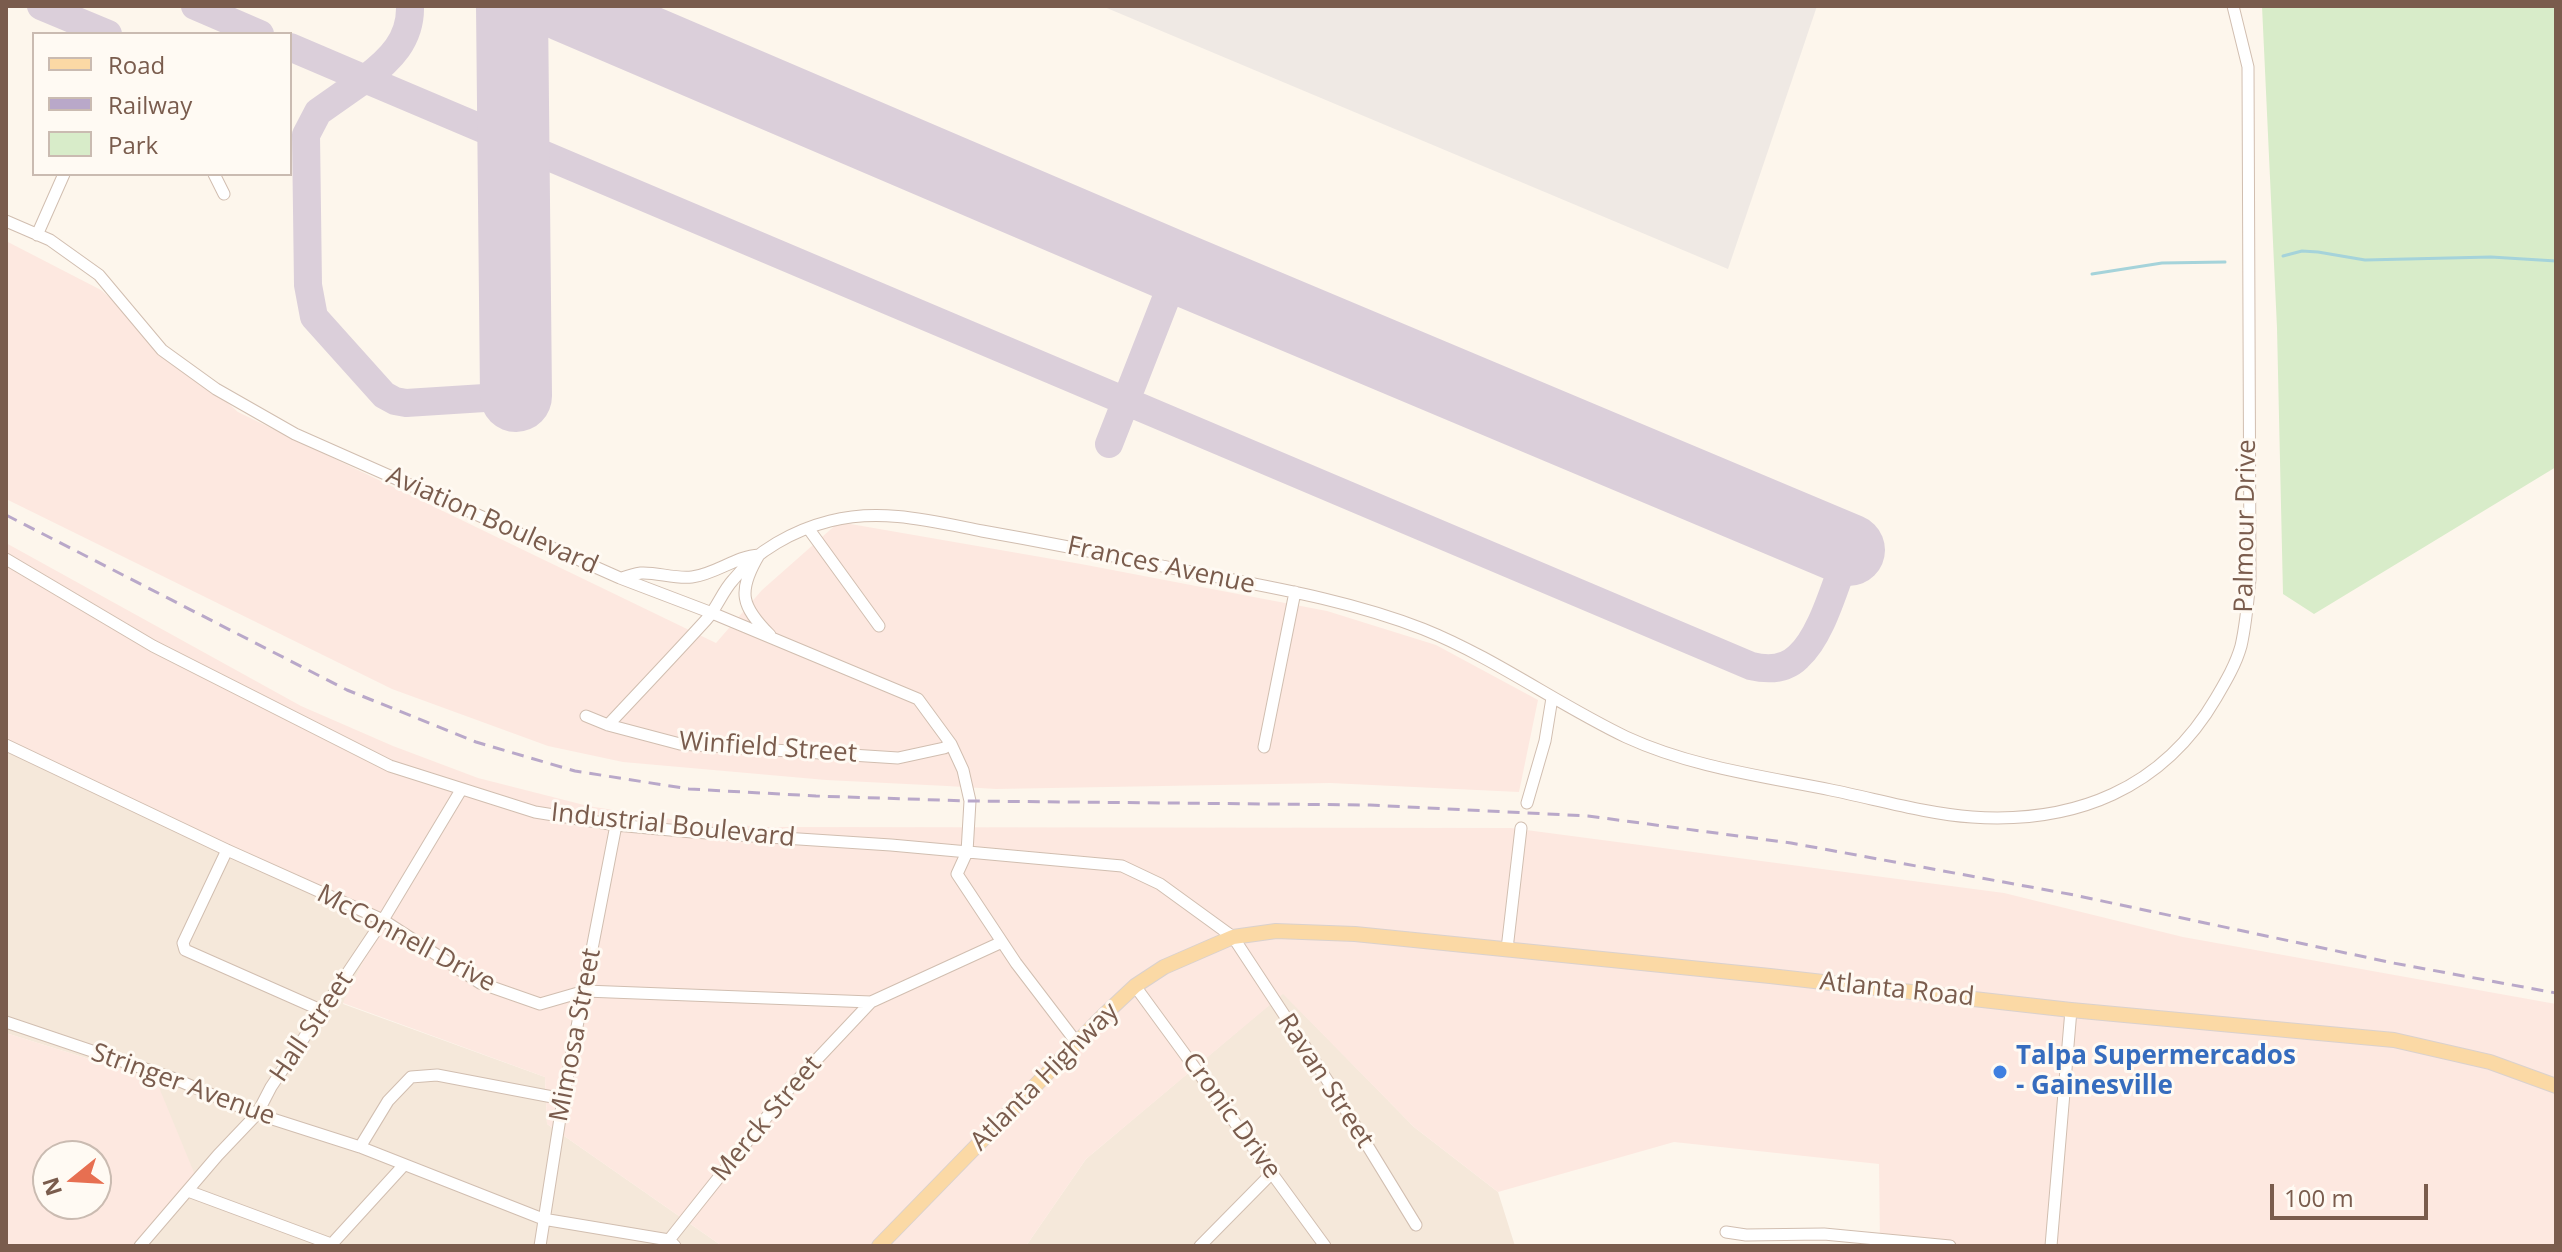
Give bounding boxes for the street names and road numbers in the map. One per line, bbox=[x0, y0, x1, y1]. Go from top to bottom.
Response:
street label: Palmour Drive bbox=[2229, 439, 2263, 613]
street label: Aviation Boulevard bbox=[381, 460, 603, 582]
street label: Frances Avenue bbox=[1064, 531, 1258, 601]
street label: Winfield Street bbox=[678, 726, 858, 770]
street label: Industrial Boulevard bbox=[549, 798, 797, 854]
street label: McConnell Drive bbox=[311, 879, 501, 999]
street label: Mimosa Street bbox=[544, 946, 608, 1124]
street label: Hall Street bbox=[264, 966, 360, 1088]
street label: Atlanta Road bbox=[1818, 966, 1976, 1014]
street label: Atlanta Highway bbox=[964, 996, 1126, 1158]
street label: Ravan Street bbox=[1270, 1008, 1380, 1154]
street label: Stringer Avenue bbox=[87, 1037, 279, 1133]
street label: Cronic Drive bbox=[1175, 1047, 1287, 1185]
street label: Merck Street bbox=[706, 1050, 828, 1188]

